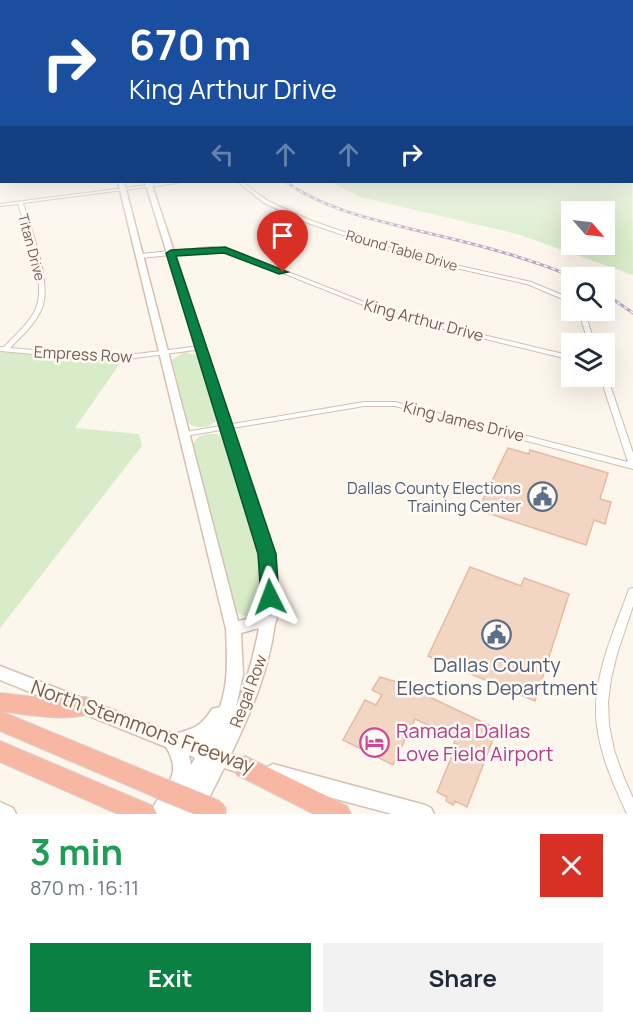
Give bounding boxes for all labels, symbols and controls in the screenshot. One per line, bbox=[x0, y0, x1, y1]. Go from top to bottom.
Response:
text: 670 m bbox=[129, 15, 251, 73]
icon: right bbox=[30, 24, 108, 102]
text: King Arthur Drive bbox=[129, 70, 337, 107]
icon: left bbox=[206, 138, 239, 171]
icon: ahead bbox=[269, 138, 302, 171]
icon: ahead bbox=[332, 138, 365, 171]
icon: right bbox=[395, 138, 428, 171]
north arrow bbox=[561, 201, 615, 255]
map controls bbox=[561, 201, 615, 387]
pin bbox=[257, 210, 308, 272]
street label: Titan Drive bbox=[14, 211, 50, 283]
icon: arrive bbox=[266, 219, 299, 252]
street label: Round Table Drive bbox=[344, 225, 460, 275]
button: search bbox=[561, 267, 615, 321]
street label: King Arthur Drive bbox=[362, 293, 486, 347]
button: layers bbox=[561, 333, 615, 387]
street label: Empress Row bbox=[33, 340, 133, 368]
street label: King James Drive bbox=[401, 395, 527, 447]
place label: Dallas County Elections Training Center bbox=[347, 477, 521, 517]
public building icon: Dallas County Elections Training Center bbox=[526, 481, 558, 513]
position arrow bbox=[238, 565, 302, 629]
public building icon: Dallas County Elections Department bbox=[481, 618, 513, 650]
street label: Regal Row bbox=[224, 651, 272, 731]
place label: Dallas County Elections Department bbox=[397, 651, 597, 701]
street label: North Stemmons Freeway bbox=[28, 673, 259, 779]
place label: Ramada Dallas Love Field Airport bbox=[396, 717, 553, 767]
hotel icon: Ramada Dallas Love Field Airport bbox=[359, 726, 391, 758]
text: 3 min bbox=[30, 827, 123, 876]
button: close bbox=[540, 834, 603, 897]
text: 870 m · 16:11 bbox=[30, 874, 139, 901]
button: Exit bbox=[30, 943, 311, 1012]
button: Share bbox=[323, 943, 603, 1012]

